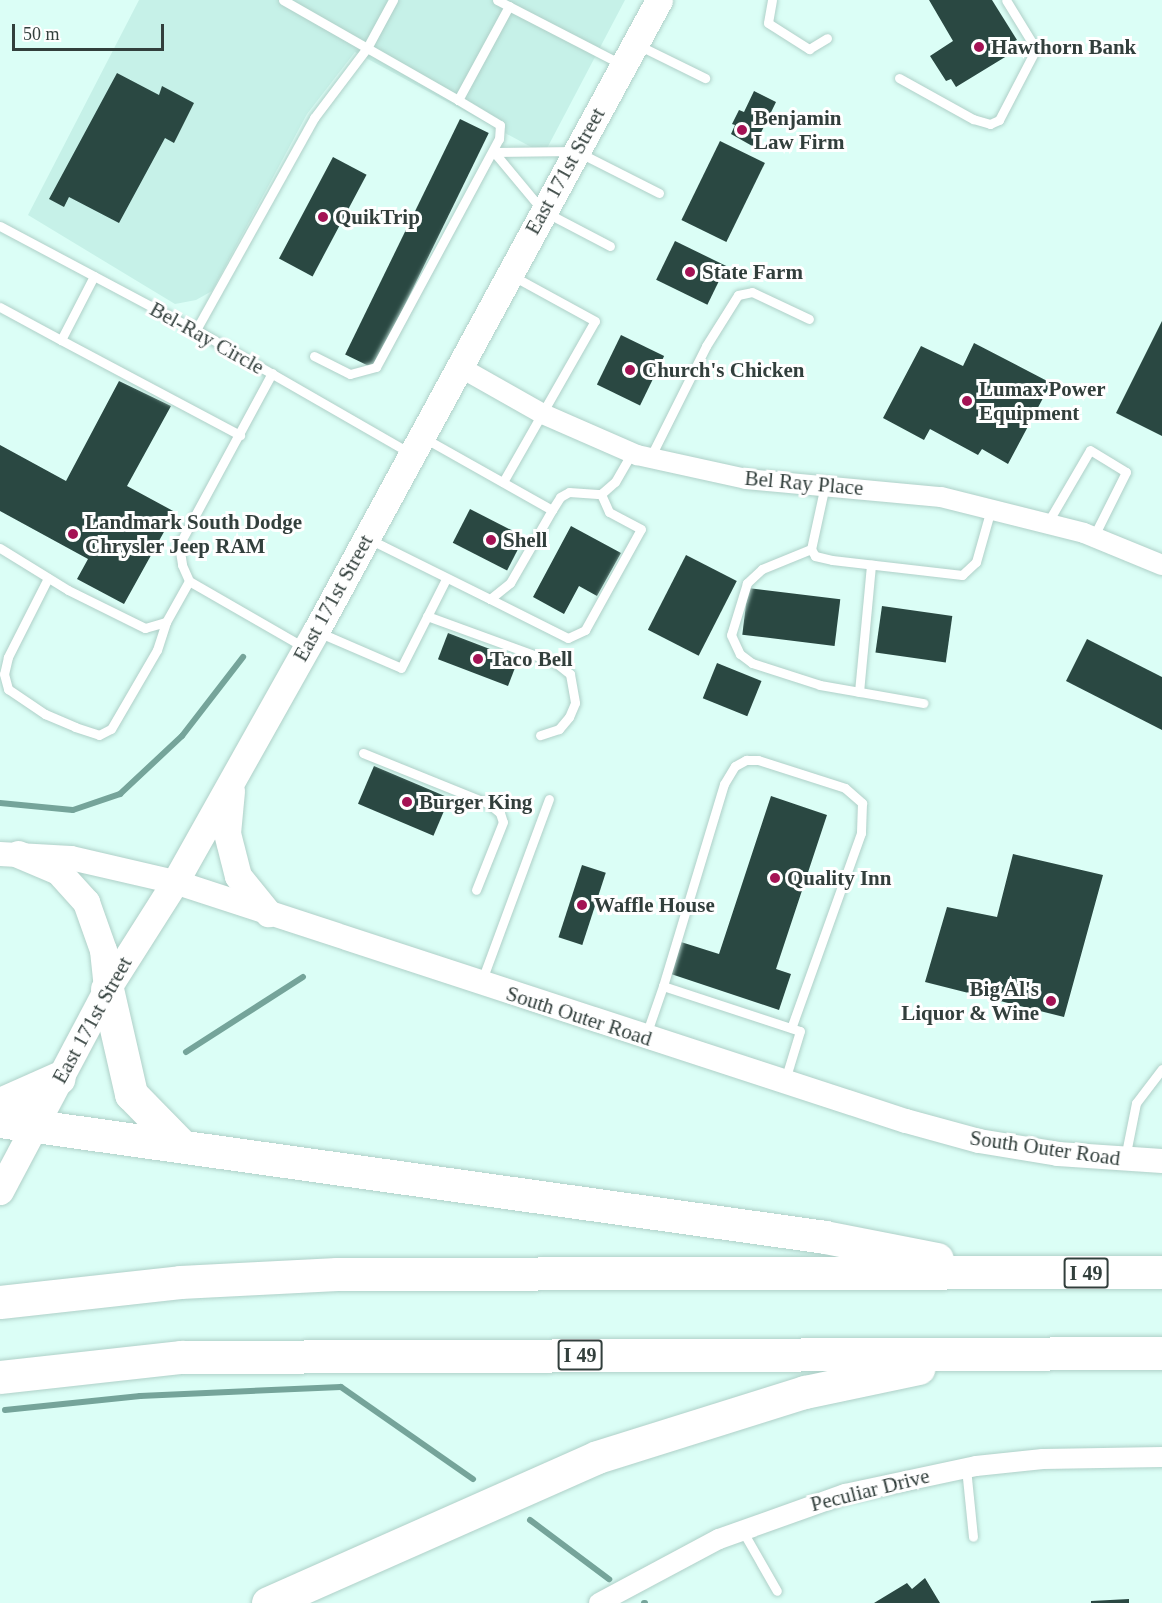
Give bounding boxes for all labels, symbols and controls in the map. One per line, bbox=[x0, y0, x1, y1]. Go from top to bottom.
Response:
scale bar bbox=[15, 12, 166, 50]
text: 50 m bbox=[23, 24, 60, 44]
place label: Hawthorn Bank bbox=[991, 34, 1136, 60]
marker: Hawthorn Bank bbox=[972, 40, 986, 54]
street label: East 171st Street bbox=[520, 103, 610, 239]
place label: Benjamin Law Firm bbox=[754, 105, 844, 155]
marker: Benjamin Law Firm bbox=[735, 123, 749, 137]
place label: QuikTrip bbox=[335, 204, 420, 230]
marker: QuikTrip bbox=[316, 210, 330, 224]
place label: State Farm bbox=[702, 259, 803, 285]
marker: State Farm bbox=[683, 265, 697, 279]
street label: Bel-Ray Circle bbox=[146, 296, 268, 380]
place label: Church's Chicken bbox=[642, 357, 804, 383]
marker: Church's Chicken bbox=[623, 363, 637, 377]
place label: Lumax Power Equipment bbox=[979, 376, 1106, 426]
marker: Lumax Power Equipment bbox=[960, 394, 974, 408]
street label: Bel Ray Place bbox=[744, 465, 864, 501]
place label: Landmark South Dodge Chrysler Jeep RAM bbox=[85, 509, 302, 559]
marker: Landmark South Dodge Chrysler Jeep RAM bbox=[66, 527, 80, 541]
place label: Shell bbox=[503, 527, 547, 553]
street label: East 171st Street bbox=[288, 530, 378, 666]
marker: Shell bbox=[484, 533, 498, 547]
place label: Taco Bell bbox=[490, 646, 573, 672]
marker: Taco Bell bbox=[471, 652, 485, 666]
place label: Burger King bbox=[419, 789, 533, 815]
marker: Burger King bbox=[400, 795, 414, 809]
place label: Quality Inn bbox=[787, 865, 891, 891]
marker: Quality Inn bbox=[768, 871, 782, 885]
place label: Waffle House bbox=[594, 892, 715, 918]
marker: Waffle House bbox=[575, 898, 589, 912]
street label: East 171st Street bbox=[47, 952, 137, 1088]
place label: Big Al's Liquor & Wine bbox=[901, 976, 1039, 1026]
street label: South Outer Road bbox=[503, 981, 655, 1051]
marker: Big Al's Liquor & Wine bbox=[1044, 994, 1058, 1008]
street label: South Outer Road bbox=[968, 1125, 1122, 1171]
road number: I 49 bbox=[1064, 1256, 1108, 1290]
road number: I 49 bbox=[558, 1338, 602, 1372]
street label: Peculiar Drive bbox=[808, 1463, 932, 1517]

